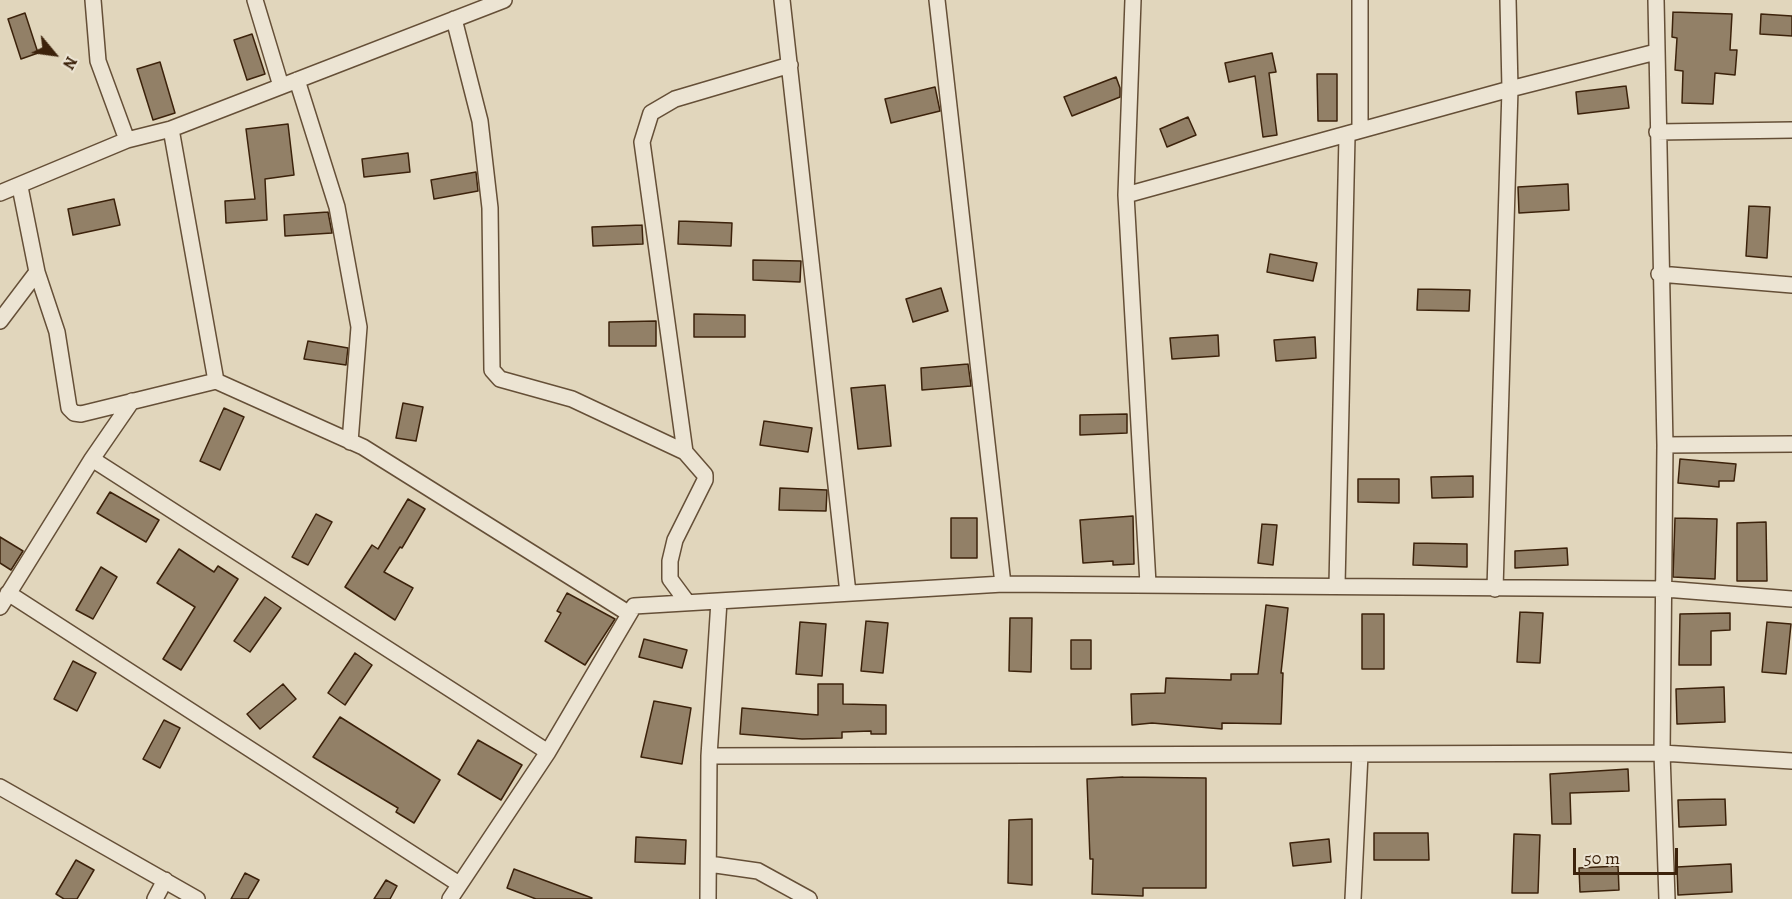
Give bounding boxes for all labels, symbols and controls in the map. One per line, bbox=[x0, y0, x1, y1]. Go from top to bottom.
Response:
north arrow bbox=[24, 24, 84, 84]
text: N bbox=[57, 52, 82, 73]
scale bar bbox=[1576, 836, 1681, 874]
text: 50 m bbox=[1584, 846, 1620, 870]

